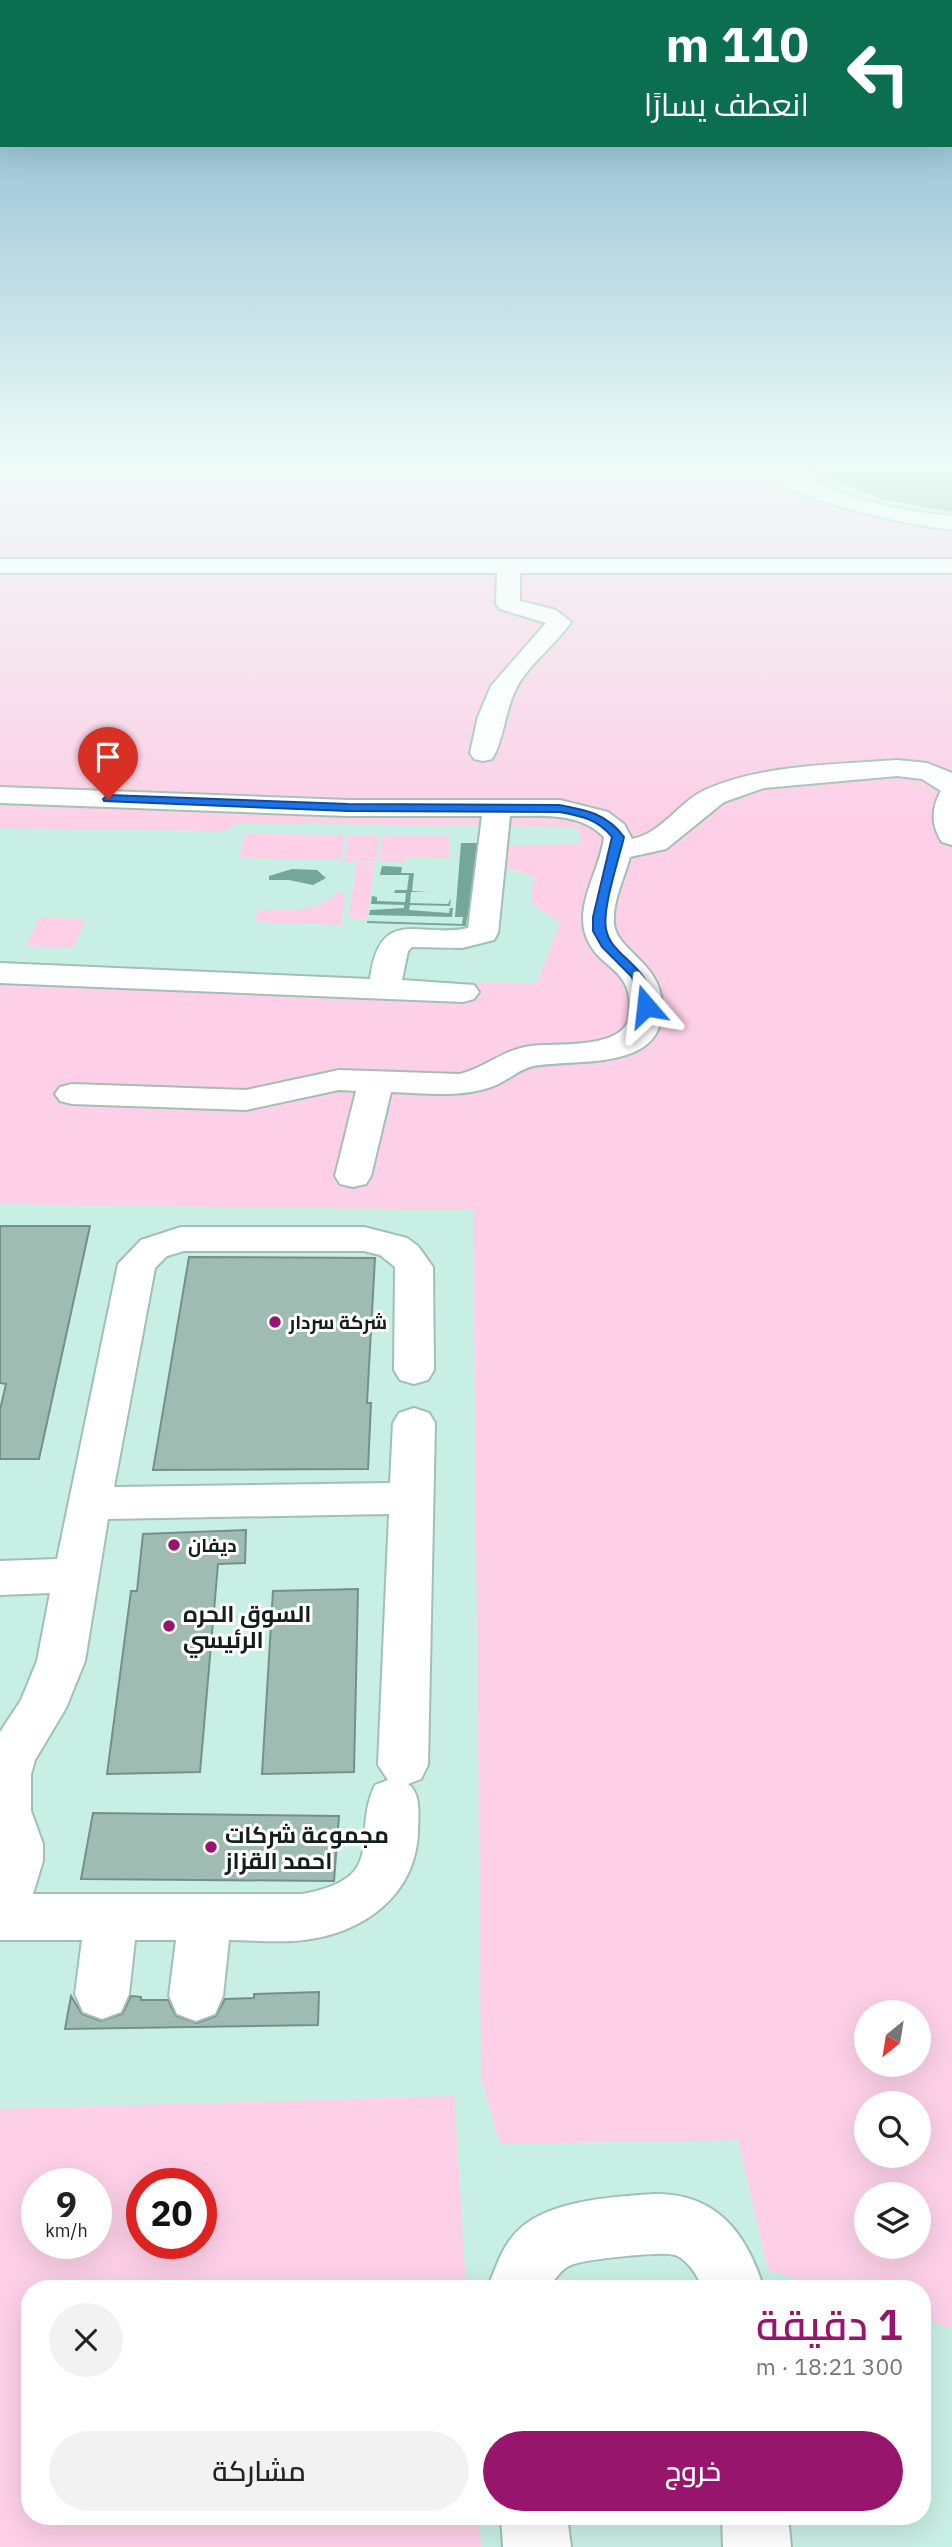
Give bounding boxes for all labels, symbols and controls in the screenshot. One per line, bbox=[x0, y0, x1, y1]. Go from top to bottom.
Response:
text: 110 m bbox=[665, 12, 809, 75]
icon: left bbox=[833, 28, 924, 119]
text: انعطف يسارًا bbox=[644, 83, 809, 125]
pin bbox=[78, 727, 138, 799]
icon: arrive bbox=[89, 738, 127, 776]
position arrow bbox=[609, 969, 683, 1043]
place label: شركة سردار bbox=[288, 1310, 387, 1334]
marker: شركة سردار bbox=[267, 1314, 283, 1330]
place label: ديفان bbox=[188, 1533, 237, 1557]
marker: ديفان bbox=[166, 1537, 182, 1553]
place label: السوق الحره الرئيسي bbox=[183, 1598, 311, 1658]
marker: السوق الحره الرئيسي bbox=[161, 1618, 177, 1634]
place label: مجموعة شركات احمد القزاز bbox=[224, 1819, 389, 1875]
marker: مجموعة شركات احمد القزاز bbox=[203, 1839, 219, 1855]
north arrow bbox=[854, 2000, 931, 2077]
map controls bbox=[854, 2000, 931, 2259]
button: search bbox=[854, 2091, 931, 2168]
speed limit sign: 20 bbox=[126, 2168, 217, 2259]
text: 9 bbox=[56, 2181, 77, 2227]
button: layers bbox=[854, 2182, 931, 2259]
text: km/h bbox=[45, 2219, 88, 2242]
text: 1 دقيقة bbox=[756, 2297, 903, 2352]
button: close bbox=[49, 2303, 123, 2377]
text: 300 m · 18:21 bbox=[756, 2351, 903, 2381]
button: مشاركة bbox=[49, 2431, 469, 2511]
button: خروج bbox=[483, 2431, 903, 2511]

